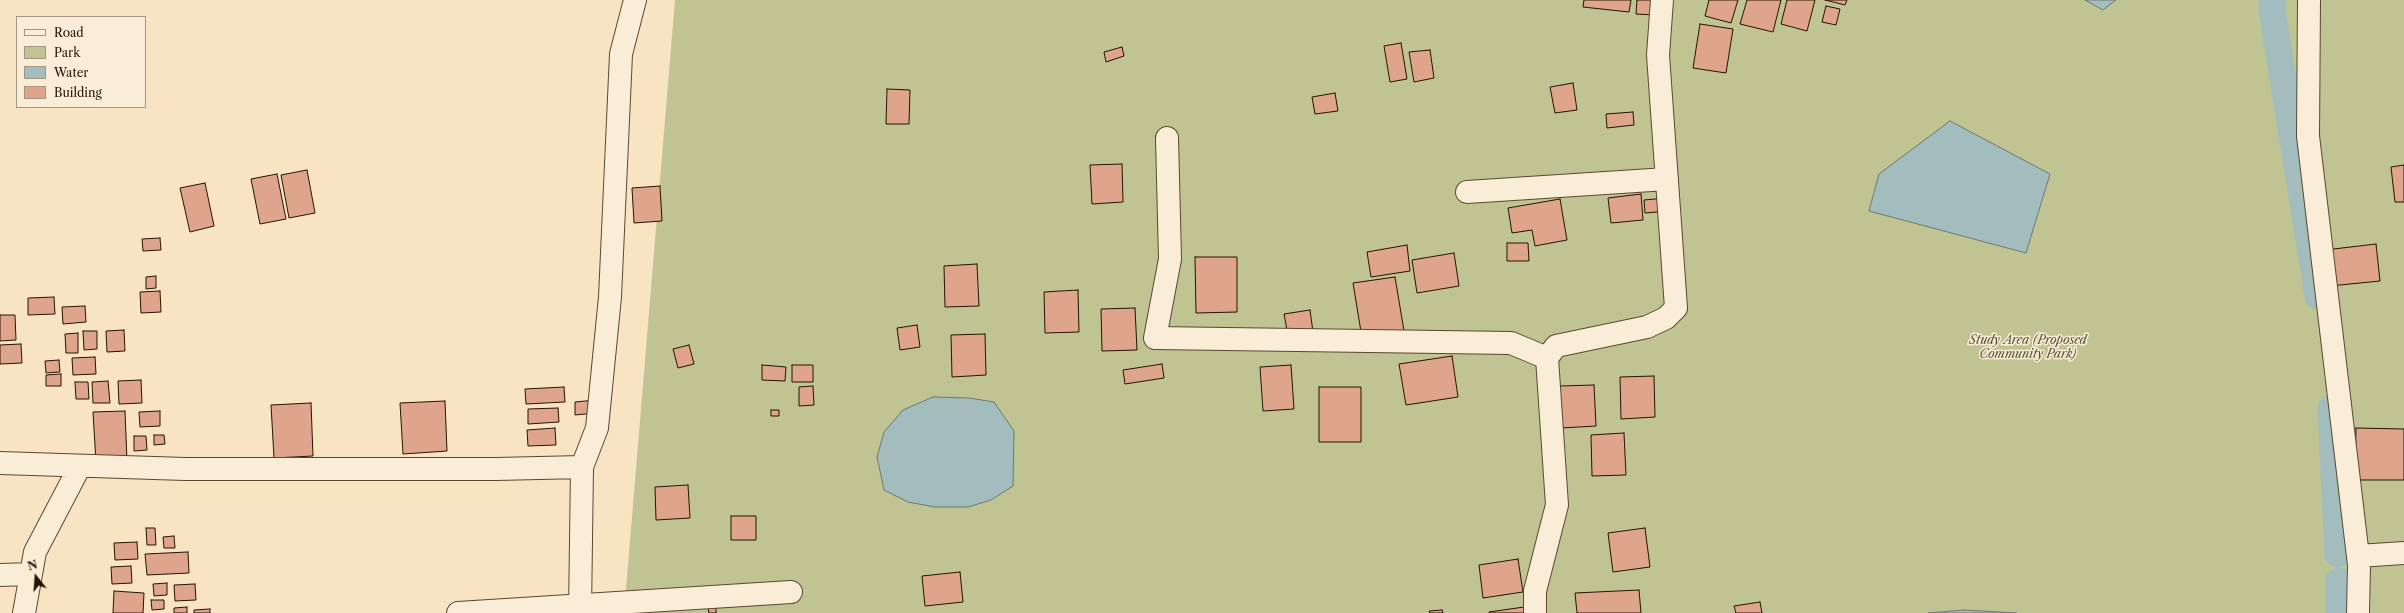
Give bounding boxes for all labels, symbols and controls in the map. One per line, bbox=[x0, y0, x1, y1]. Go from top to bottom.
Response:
legend bbox=[16, 16, 146, 108]
text: Road bbox=[54, 25, 84, 40]
text: Park bbox=[54, 45, 80, 60]
text: Water bbox=[54, 65, 88, 80]
text: Building bbox=[54, 85, 102, 100]
park label: Study Area (Proposed Community Park) bbox=[1969, 334, 2087, 362]
north arrow bbox=[16, 557, 56, 597]
text: N bbox=[26, 557, 39, 574]

